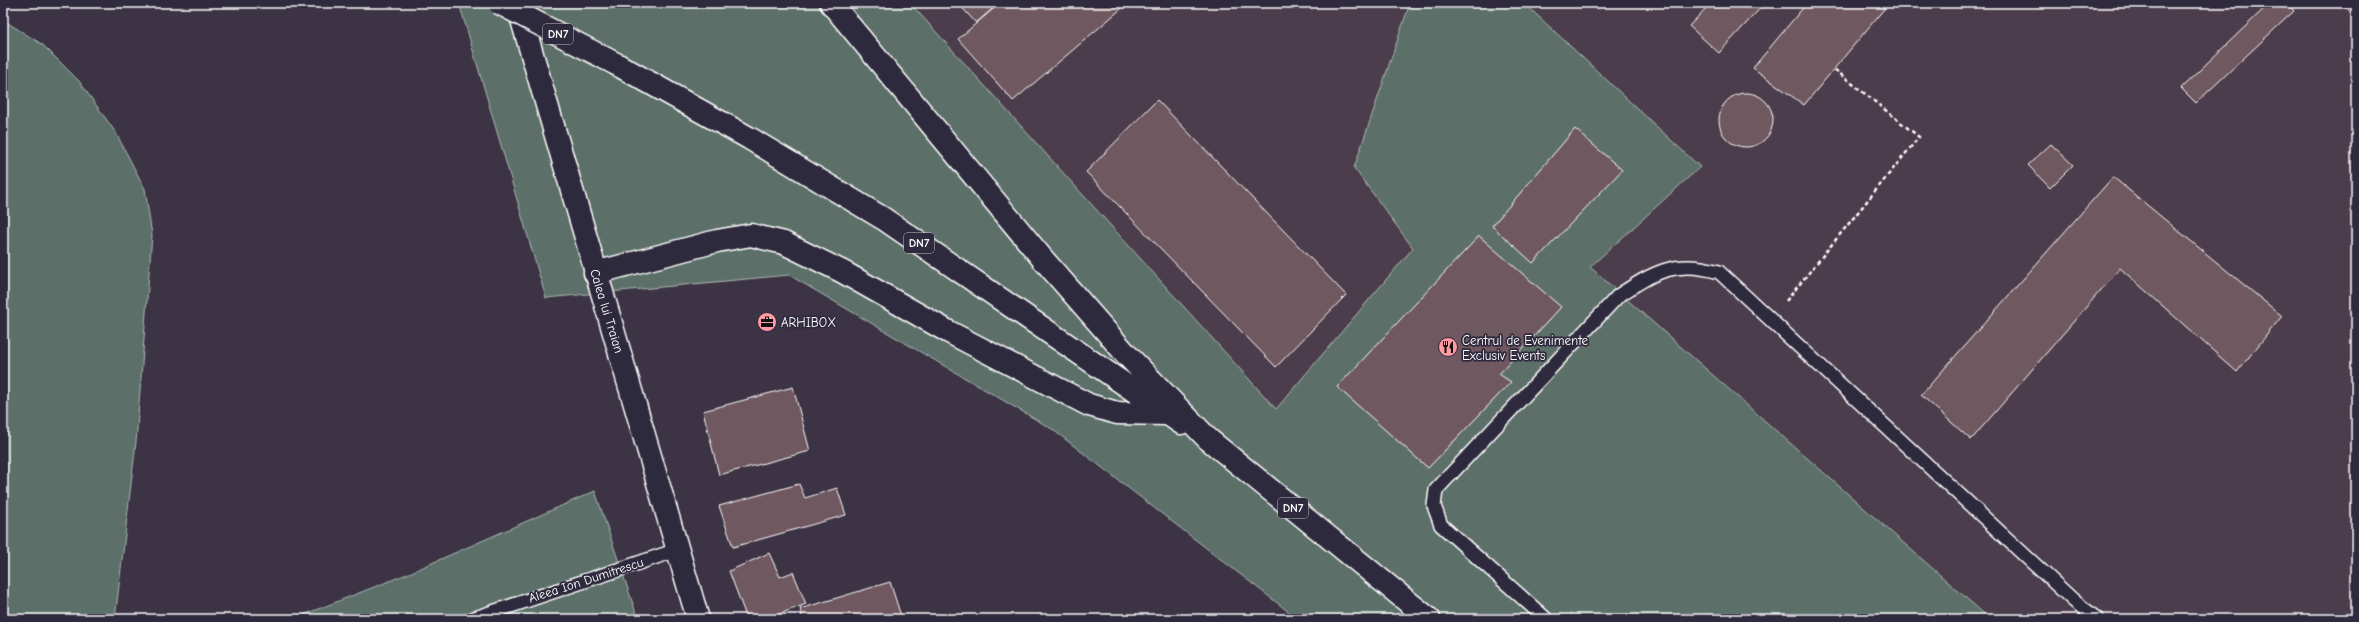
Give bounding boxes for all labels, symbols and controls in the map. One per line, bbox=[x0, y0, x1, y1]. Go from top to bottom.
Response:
road number: DN7 bbox=[543, 24, 573, 44]
road number: DN7 bbox=[904, 233, 934, 253]
street label: Calea lui Traian bbox=[587, 267, 627, 355]
office icon: ARHIBOX bbox=[756, 311, 778, 333]
place label: ARHIBOX bbox=[781, 315, 836, 330]
place label: Centrul de Evenimente Exclusiv Events bbox=[1462, 333, 1589, 363]
restaurant icon: Centrul de Evenimente Exclusiv Events bbox=[1437, 336, 1459, 358]
road number: DN7 bbox=[1278, 498, 1308, 518]
street label: Aleea Ion Dumitrescu bbox=[527, 554, 645, 606]

